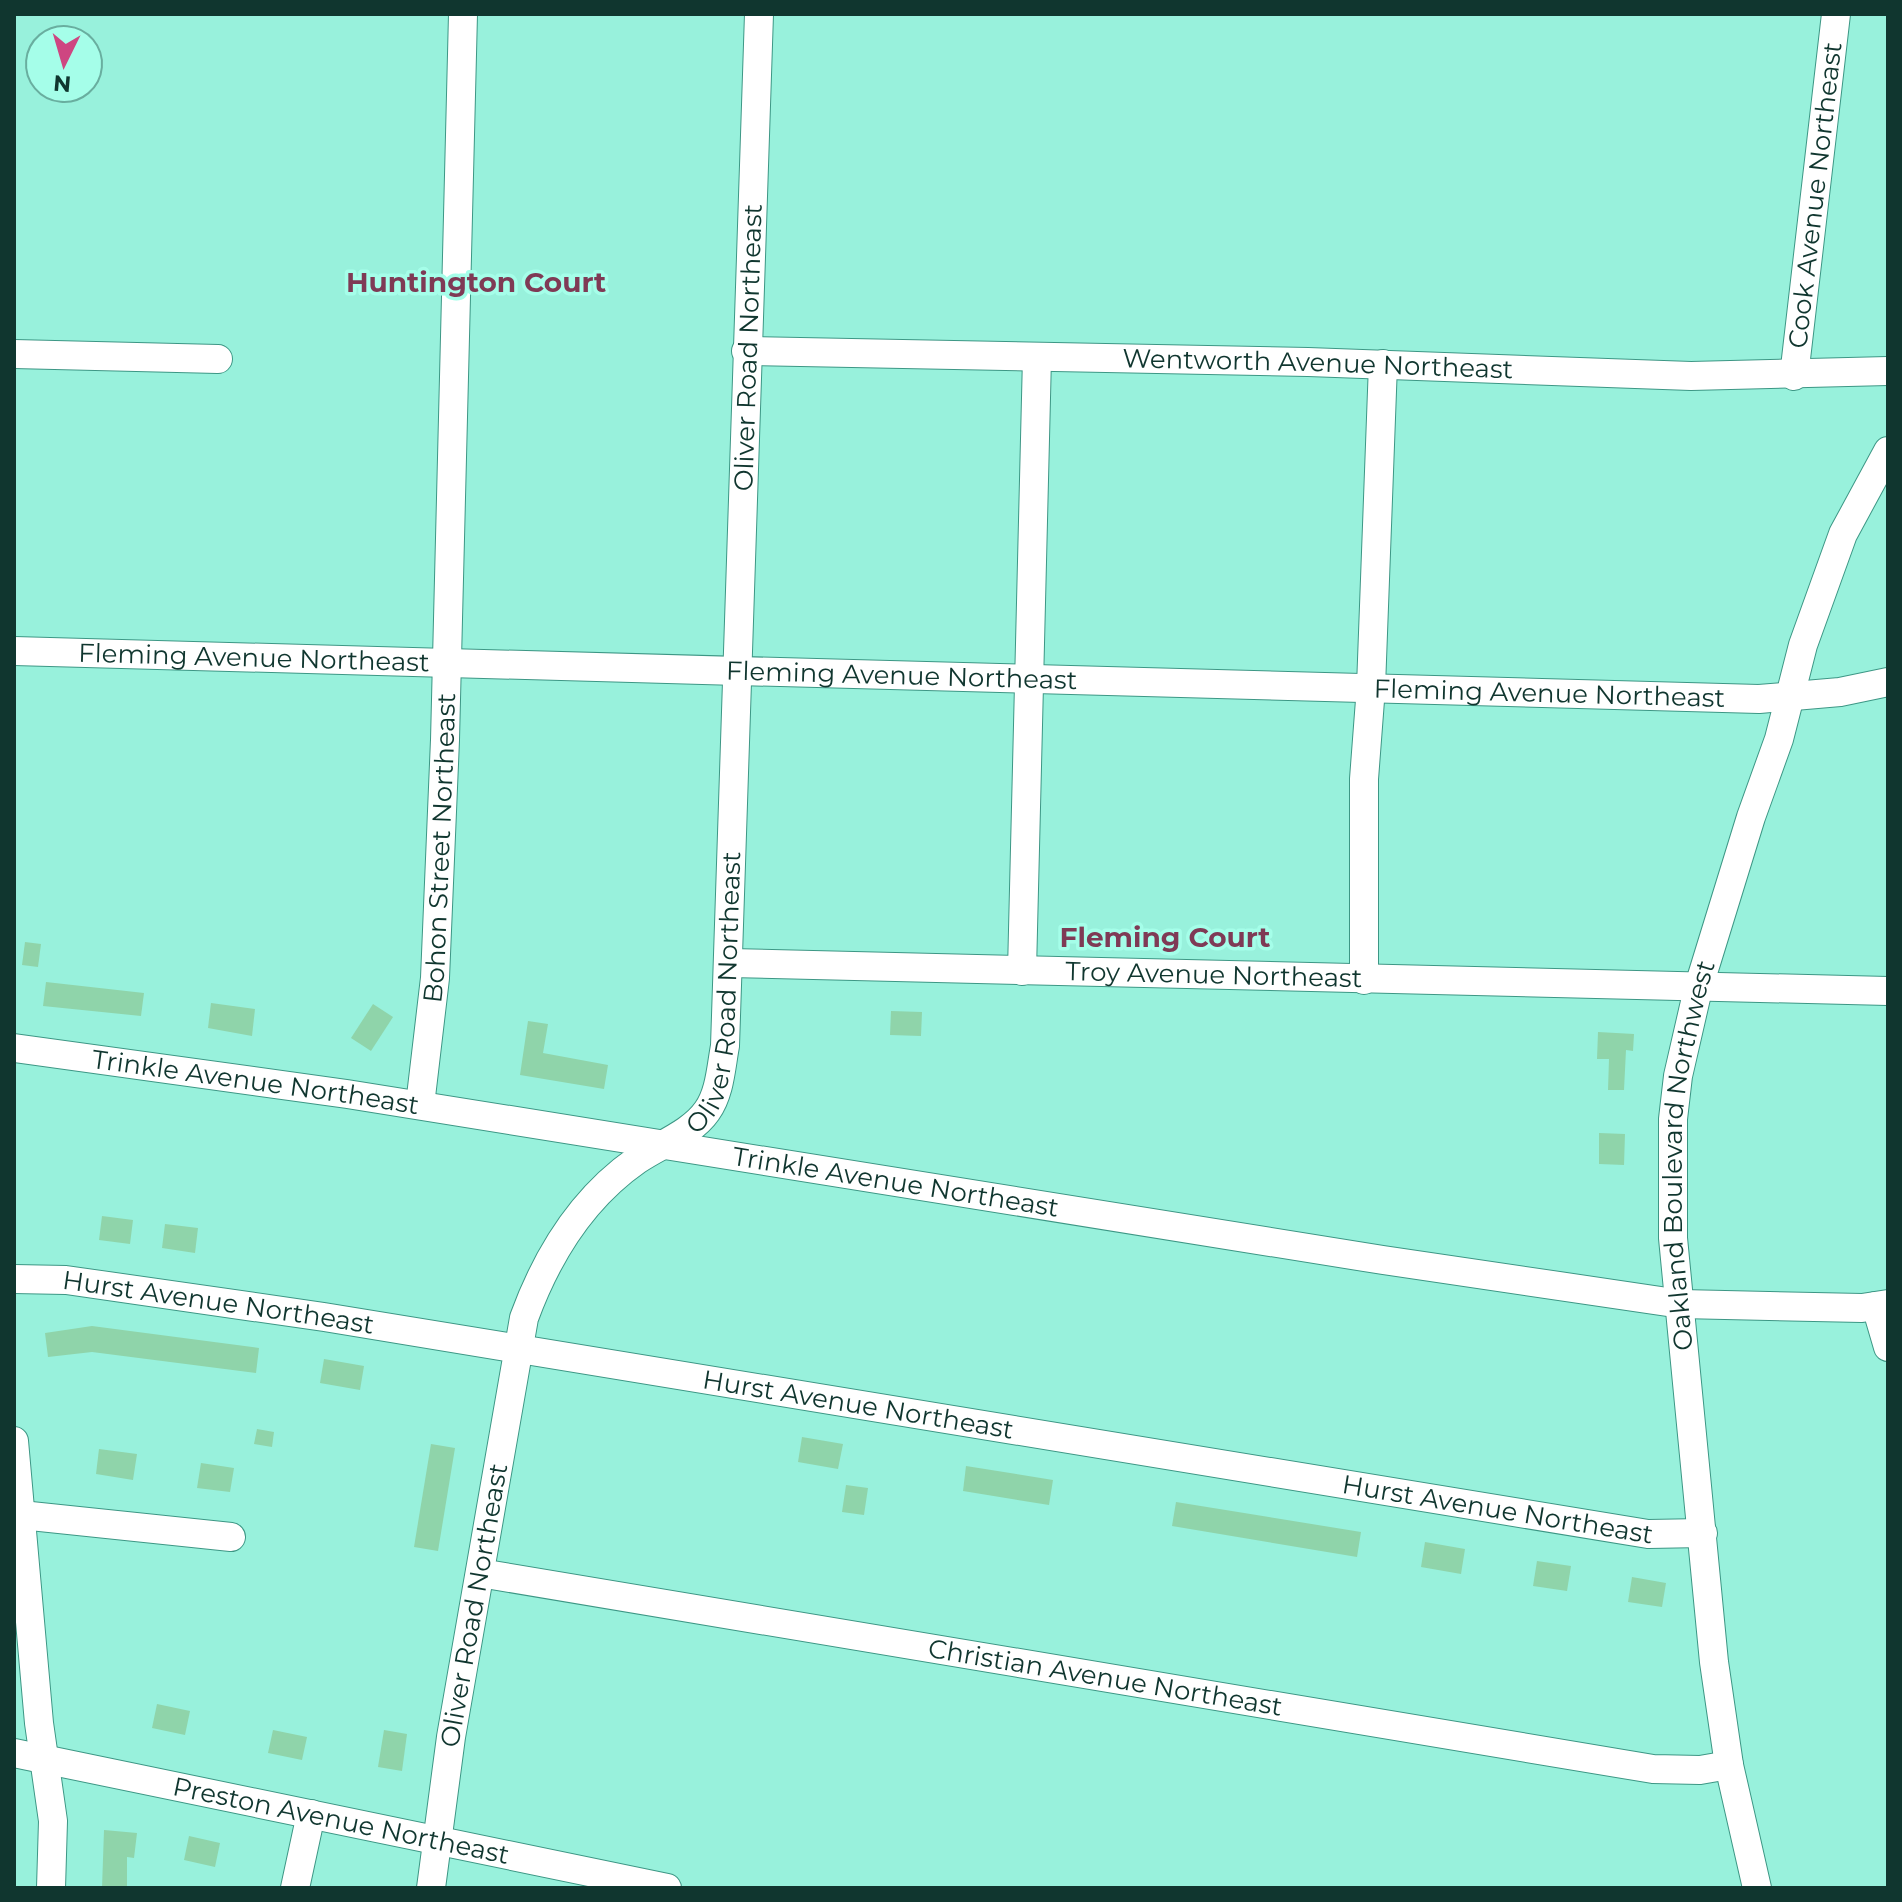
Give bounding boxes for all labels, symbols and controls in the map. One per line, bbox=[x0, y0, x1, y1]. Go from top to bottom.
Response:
north arrow bbox=[24, 24, 104, 104]
street label: Cook Avenue Northeast bbox=[1781, 40, 1849, 350]
text: N bbox=[52, 69, 72, 98]
street label: Oliver Road Northeast bbox=[727, 203, 769, 492]
district label: Huntington Court bbox=[346, 265, 606, 299]
street label: Wentworth Avenue Northeast bbox=[1122, 342, 1514, 385]
street label: Fleming Avenue Northeast bbox=[78, 637, 430, 678]
street label: Fleming Avenue Northeast bbox=[726, 655, 1078, 696]
street label: Fleming Avenue Northeast bbox=[1373, 672, 1725, 714]
street label: Bohon Street Northeast bbox=[416, 693, 462, 1005]
street label: Oliver Road Northeast bbox=[679, 851, 747, 1141]
district label: Fleming Court bbox=[1060, 920, 1270, 954]
street label: Troy Avenue Northeast bbox=[1065, 955, 1363, 994]
street label: Oakland Boulevard Northwest bbox=[1657, 956, 1722, 1352]
street label: Trinkle Avenue Northeast bbox=[90, 1043, 421, 1121]
street label: Trinkle Avenue Northeast bbox=[730, 1140, 1061, 1224]
street label: Hurst Avenue Northeast bbox=[61, 1264, 376, 1341]
street label: Hurst Avenue Northeast bbox=[700, 1363, 1016, 1446]
street label: Oliver Road Northeast bbox=[433, 1461, 514, 1750]
street label: Hurst Avenue Northeast bbox=[1340, 1468, 1655, 1551]
street label: Christian Avenue Northeast bbox=[926, 1632, 1285, 1723]
street label: Preston Avenue Northeast bbox=[170, 1770, 512, 1871]

